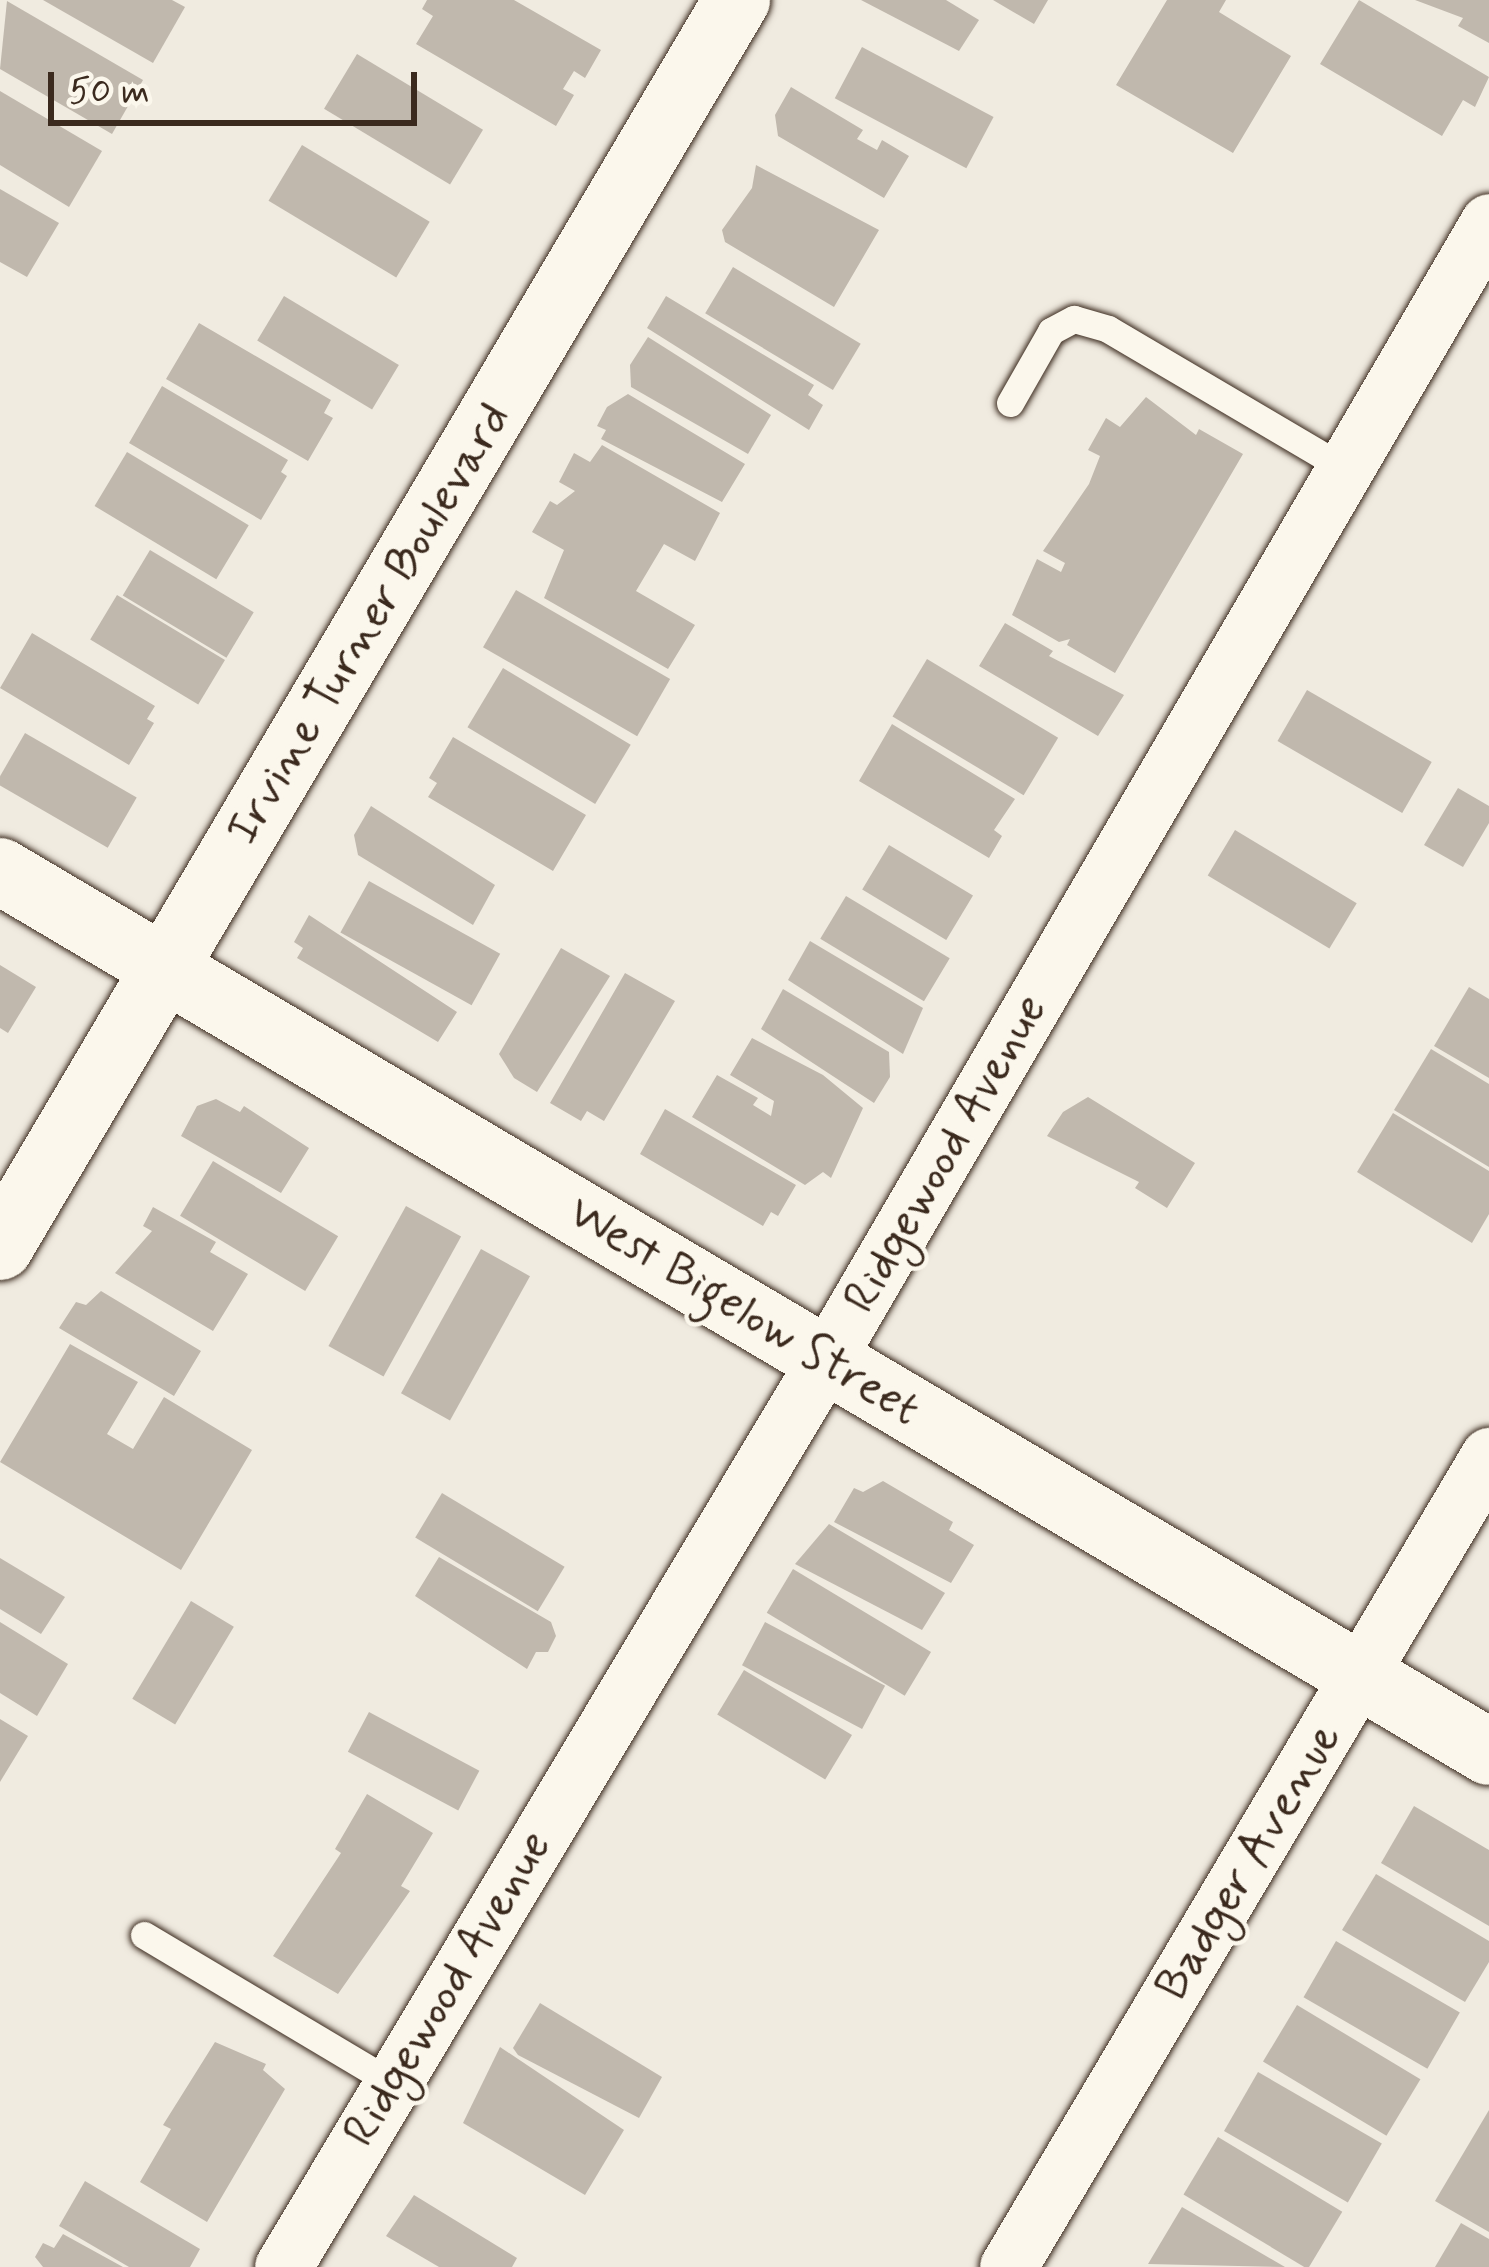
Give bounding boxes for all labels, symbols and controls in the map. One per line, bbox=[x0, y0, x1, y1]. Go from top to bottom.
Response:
scale bar bbox=[54, 48, 423, 122]
text: 50 m bbox=[69, 69, 150, 116]
street label: Irvine Turner Boulevard bbox=[216, 395, 522, 853]
street label: Ridgewood Avenue bbox=[829, 980, 1063, 1328]
street label: West Bigelow Street bbox=[554, 1181, 934, 1441]
street label: Badger Avenue bbox=[1145, 1715, 1353, 2009]
street label: Ridgewood Avenue bbox=[329, 1817, 567, 2161]

